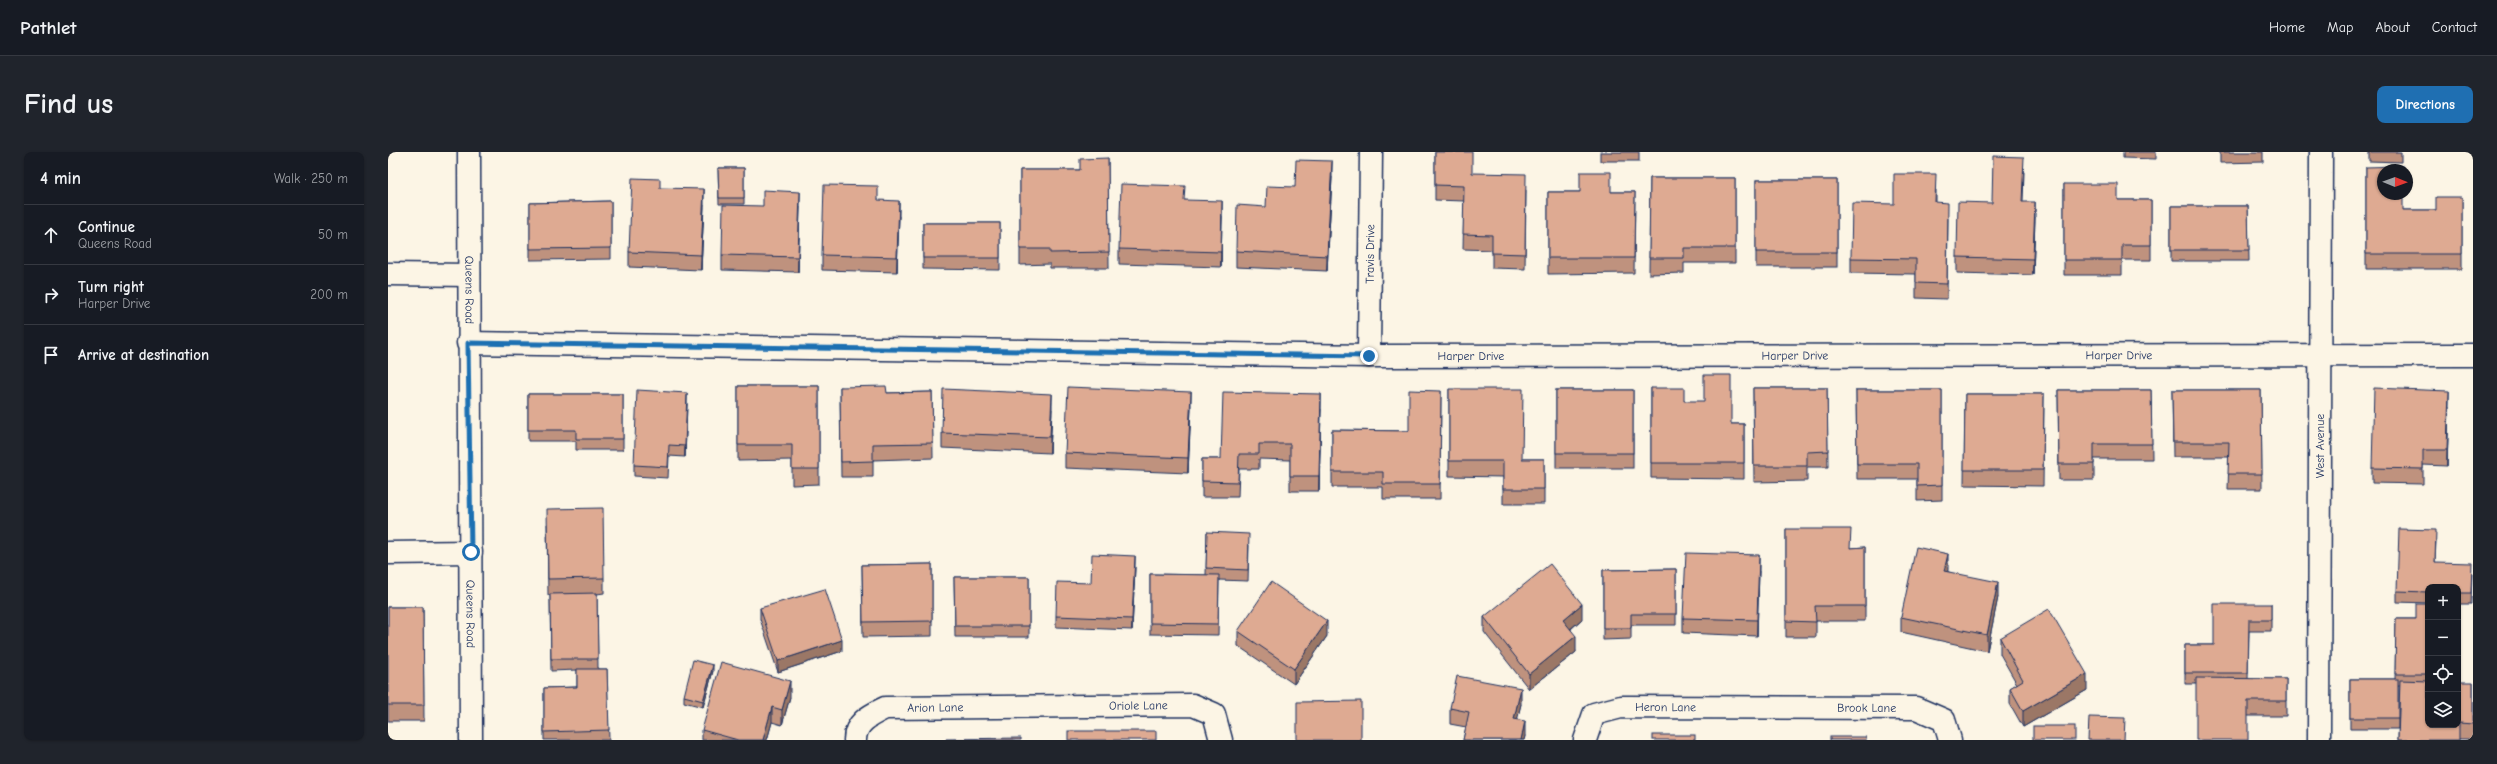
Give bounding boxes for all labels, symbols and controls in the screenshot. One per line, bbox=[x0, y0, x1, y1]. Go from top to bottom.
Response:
text: Pathlet bbox=[20, 17, 76, 39]
text: Home bbox=[2269, 19, 2305, 36]
text: Map bbox=[2327, 19, 2353, 36]
text: About bbox=[2375, 19, 2410, 36]
text: Contact bbox=[2432, 19, 2477, 36]
button: Directions bbox=[2377, 86, 2473, 123]
text: Find us bbox=[24, 88, 113, 120]
north arrow bbox=[2377, 164, 2413, 200]
text: 4 min bbox=[40, 169, 81, 188]
text: Walk · 250 m bbox=[274, 171, 348, 186]
text: Continue bbox=[78, 218, 135, 236]
icon: ahead bbox=[40, 224, 62, 246]
street label: Travis Drive bbox=[1363, 224, 1377, 284]
text: 50 m bbox=[318, 227, 348, 242]
text: Queens Road bbox=[78, 236, 152, 251]
street label: Queens Road bbox=[462, 256, 477, 324]
text: Turn right bbox=[78, 278, 144, 296]
icon: right bbox=[40, 284, 62, 306]
text: 200 m bbox=[310, 287, 348, 302]
text: Harper Drive bbox=[78, 296, 150, 311]
icon: arrive bbox=[40, 344, 62, 366]
text: Arrive at destination bbox=[78, 346, 209, 364]
route end bbox=[1360, 347, 1378, 365]
street label: Harper Drive bbox=[2086, 348, 2152, 362]
street label: Harper Drive bbox=[1438, 349, 1504, 363]
street label: Harper Drive bbox=[1762, 349, 1828, 363]
street label: West Avenue bbox=[2313, 414, 2327, 478]
route start bbox=[462, 543, 480, 561]
street label: Queens Road bbox=[463, 580, 478, 648]
map controls bbox=[2425, 584, 2461, 728]
button: + bbox=[2425, 584, 2461, 620]
button: − bbox=[2425, 620, 2461, 656]
button: locate bbox=[2425, 656, 2461, 692]
button: layers bbox=[2425, 692, 2461, 728]
street label: Oriole Lane bbox=[1109, 698, 1168, 713]
street label: Arion Lane bbox=[907, 700, 964, 715]
street label: Heron Lane bbox=[1635, 700, 1696, 714]
street label: Brook Lane bbox=[1837, 701, 1896, 715]

